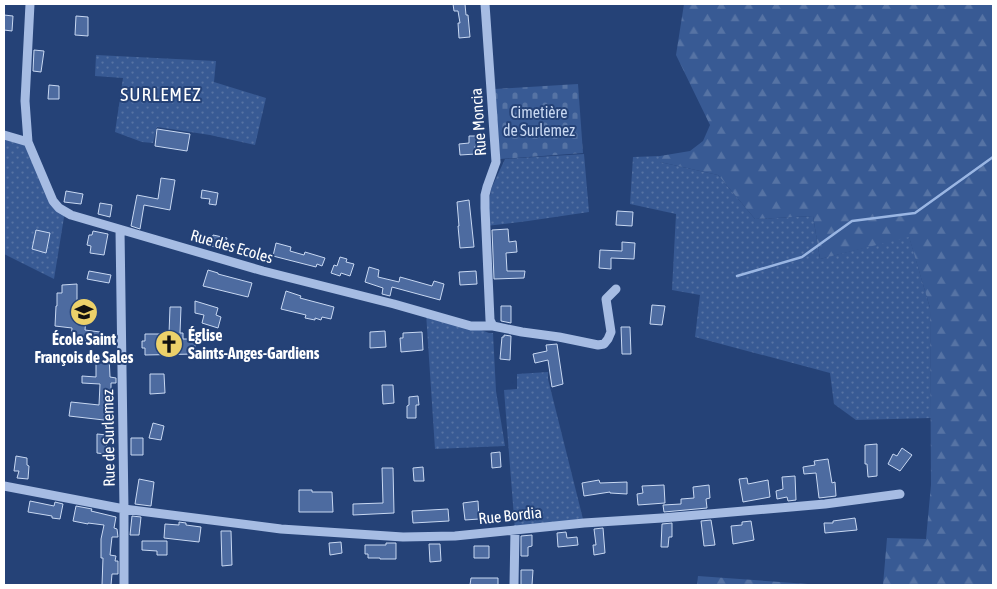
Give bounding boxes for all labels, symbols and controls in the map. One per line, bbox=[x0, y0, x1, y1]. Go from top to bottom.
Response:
district label: SURLEMEZ bbox=[120, 83, 202, 105]
street label: Rue Moncia bbox=[467, 87, 489, 157]
park label: Cimetière de Surlemez bbox=[503, 103, 575, 139]
street label: Rue des Ecoles bbox=[189, 226, 276, 266]
school or university icon: École Saint François de Sales bbox=[69, 297, 99, 327]
place label: Église Saints-Anges-Gardiens bbox=[188, 326, 320, 362]
church icon: Église Saints-Anges-Gardiens bbox=[154, 329, 184, 359]
place label: École Saint François de Sales bbox=[35, 330, 134, 366]
street label: Rue de Surlemez bbox=[98, 389, 118, 487]
street label: Rue Bordia bbox=[477, 503, 543, 527]

